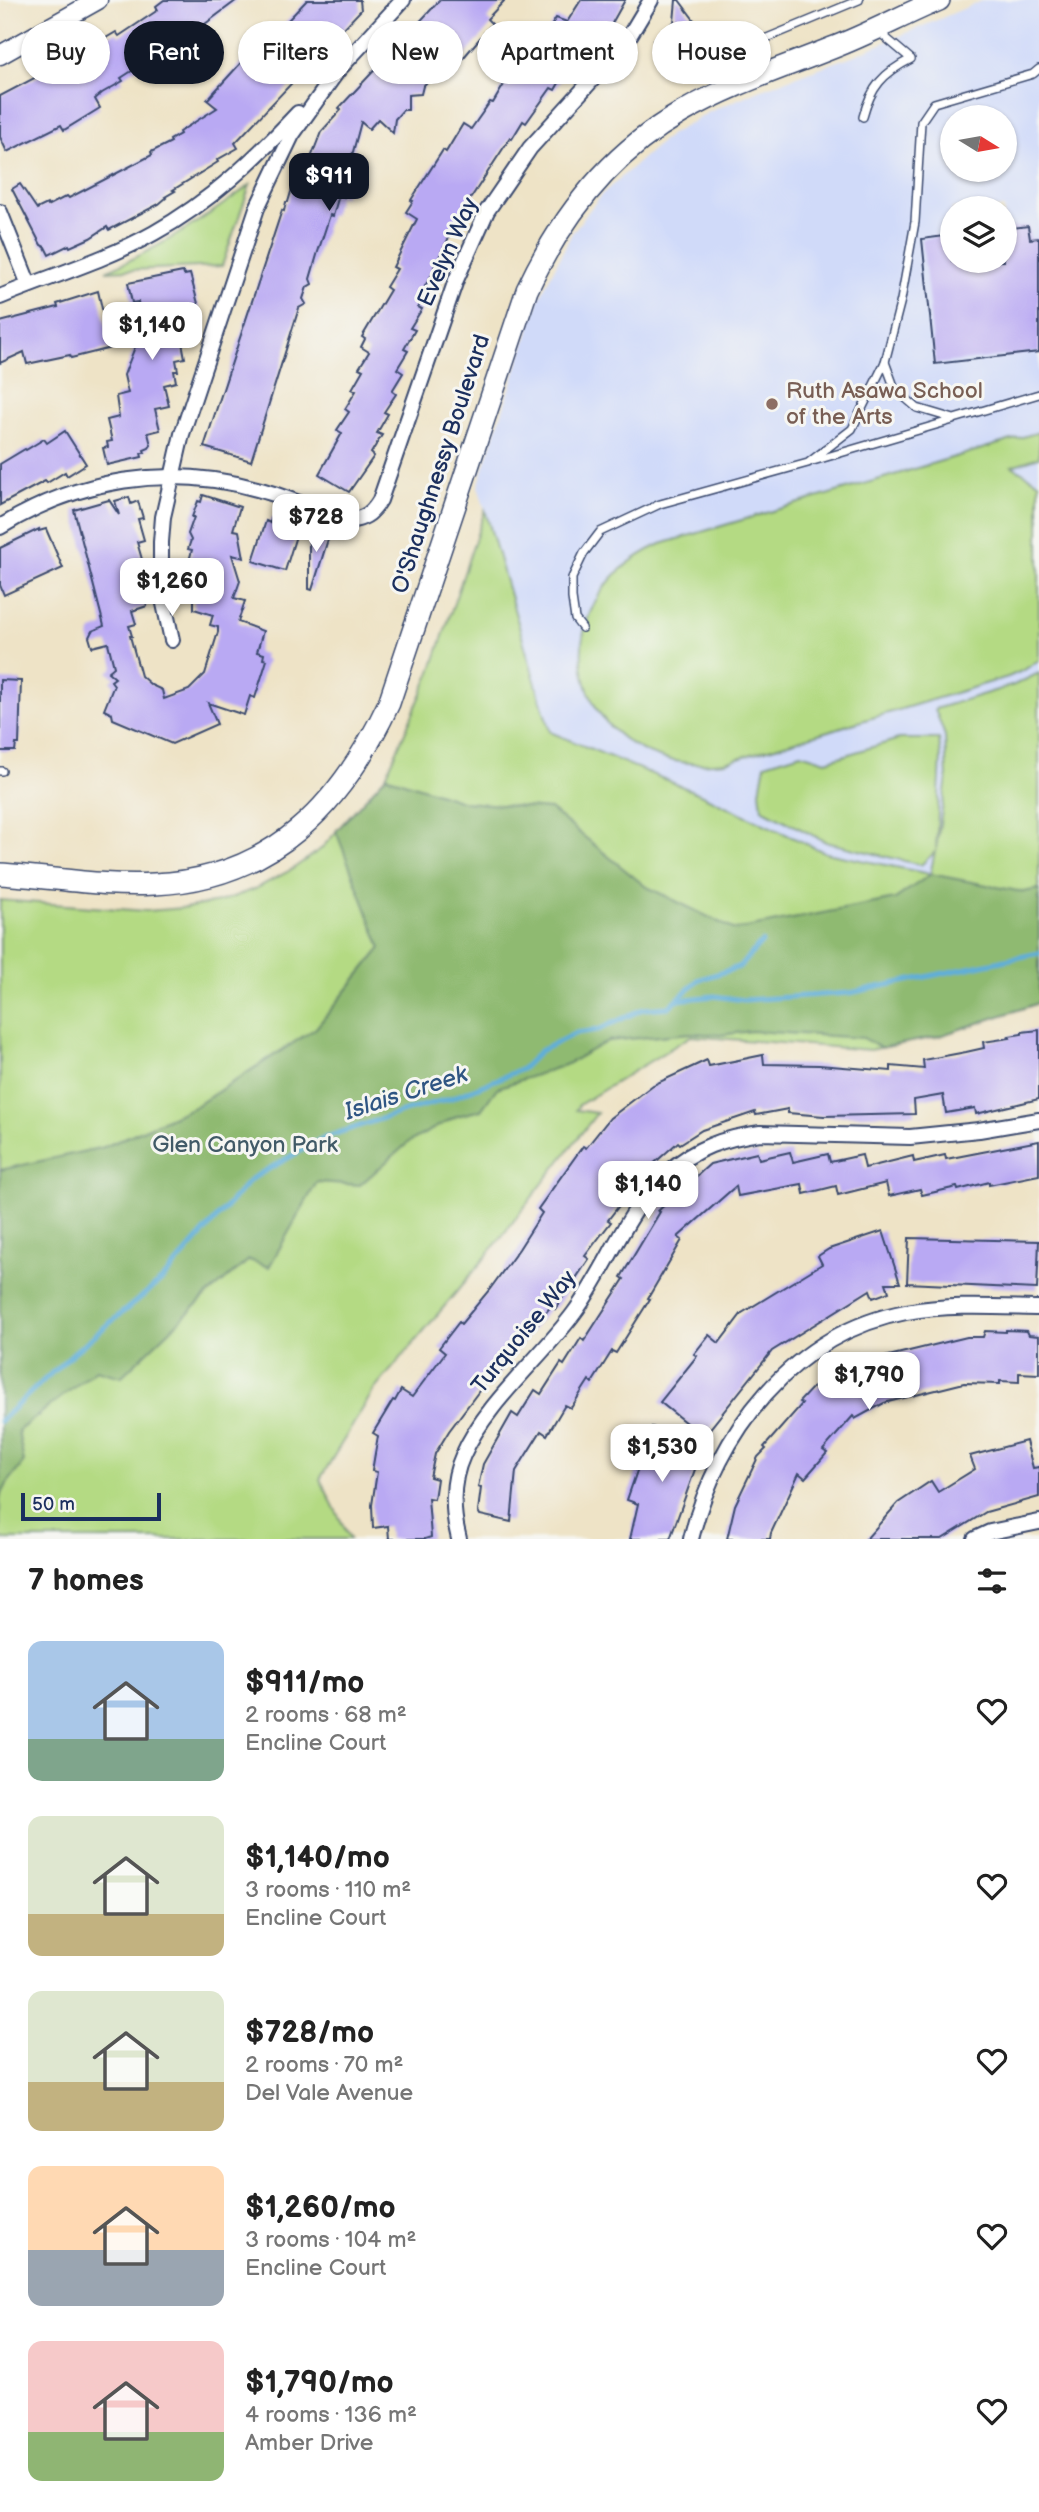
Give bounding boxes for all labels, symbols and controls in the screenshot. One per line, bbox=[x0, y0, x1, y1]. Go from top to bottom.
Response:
chip: Buy bbox=[21, 21, 110, 84]
chip: Rent bbox=[124, 21, 224, 84]
chip: Filters bbox=[238, 21, 353, 84]
chip: New bbox=[367, 21, 463, 84]
chip: Apartment bbox=[477, 21, 638, 84]
chip: House bbox=[652, 21, 771, 84]
north arrow bbox=[940, 105, 1017, 182]
map controls bbox=[940, 105, 1017, 273]
pin: $911 bbox=[288, 154, 370, 213]
text: $911 bbox=[305, 162, 353, 190]
street label: Evelyn Way bbox=[412, 193, 485, 311]
button: layers bbox=[940, 196, 1017, 273]
pin: $1,140 bbox=[95, 302, 209, 362]
text: $1,140 bbox=[118, 311, 186, 339]
street label: O'Shaughnessy Boulevard bbox=[386, 331, 496, 597]
place label: Ruth Asawa School of the Arts bbox=[786, 377, 983, 431]
marker: Ruth Asawa School of the Arts bbox=[764, 396, 780, 412]
pin: $728 bbox=[275, 494, 357, 554]
text: $728 bbox=[288, 503, 344, 531]
pin: $1,260 bbox=[115, 558, 229, 618]
text: $1,260 bbox=[136, 567, 208, 595]
water label: Islais Creek bbox=[340, 1059, 472, 1127]
park label: Glen Canyon Park bbox=[152, 1131, 338, 1159]
pin: $1,140 bbox=[591, 1162, 705, 1221]
text: $1,140 bbox=[614, 1170, 682, 1198]
street label: Turquoise Way bbox=[466, 1264, 583, 1399]
pin: $1,790 bbox=[812, 1352, 926, 1412]
text: $1,790 bbox=[834, 1361, 904, 1389]
pin: $1,530 bbox=[605, 1424, 719, 1484]
text: $1,530 bbox=[627, 1433, 697, 1461]
scale bar bbox=[21, 1490, 161, 1522]
text: 50 m bbox=[32, 1493, 75, 1516]
icon: filters bbox=[973, 1562, 1011, 1600]
text: 7 homes bbox=[28, 1563, 144, 1599]
text: $911/mo bbox=[245, 1665, 364, 1701]
icon: home bbox=[84, 1669, 168, 1753]
icon: heart bbox=[973, 1692, 1011, 1730]
text: 2 rooms · 68 m² bbox=[245, 1701, 407, 1729]
text: Encline Court bbox=[245, 1729, 386, 1757]
text: $1,140/mo bbox=[245, 1840, 390, 1876]
icon: home bbox=[84, 1844, 168, 1928]
icon: heart bbox=[973, 1867, 1011, 1905]
text: 3 rooms · 110 m² bbox=[245, 1876, 411, 1904]
text: Encline Court bbox=[245, 1904, 386, 1932]
text: $728/mo bbox=[245, 2015, 374, 2051]
icon: home bbox=[84, 2019, 168, 2103]
icon: heart bbox=[973, 2042, 1011, 2080]
text: 2 rooms · 70 m² bbox=[245, 2051, 404, 2079]
text: Del Vale Avenue bbox=[245, 2079, 413, 2107]
text: $1,260/mo bbox=[245, 2190, 396, 2226]
icon: home bbox=[84, 2194, 168, 2278]
icon: heart bbox=[973, 2217, 1011, 2255]
text: 3 rooms · 104 m² bbox=[245, 2226, 416, 2254]
text: Encline Court bbox=[245, 2254, 386, 2282]
text: $1,790/mo bbox=[245, 2365, 394, 2401]
icon: home bbox=[84, 2369, 168, 2453]
icon: heart bbox=[973, 2392, 1011, 2430]
text: 4 rooms · 136 m² bbox=[245, 2401, 417, 2429]
text: Amber Drive bbox=[245, 2429, 373, 2457]

